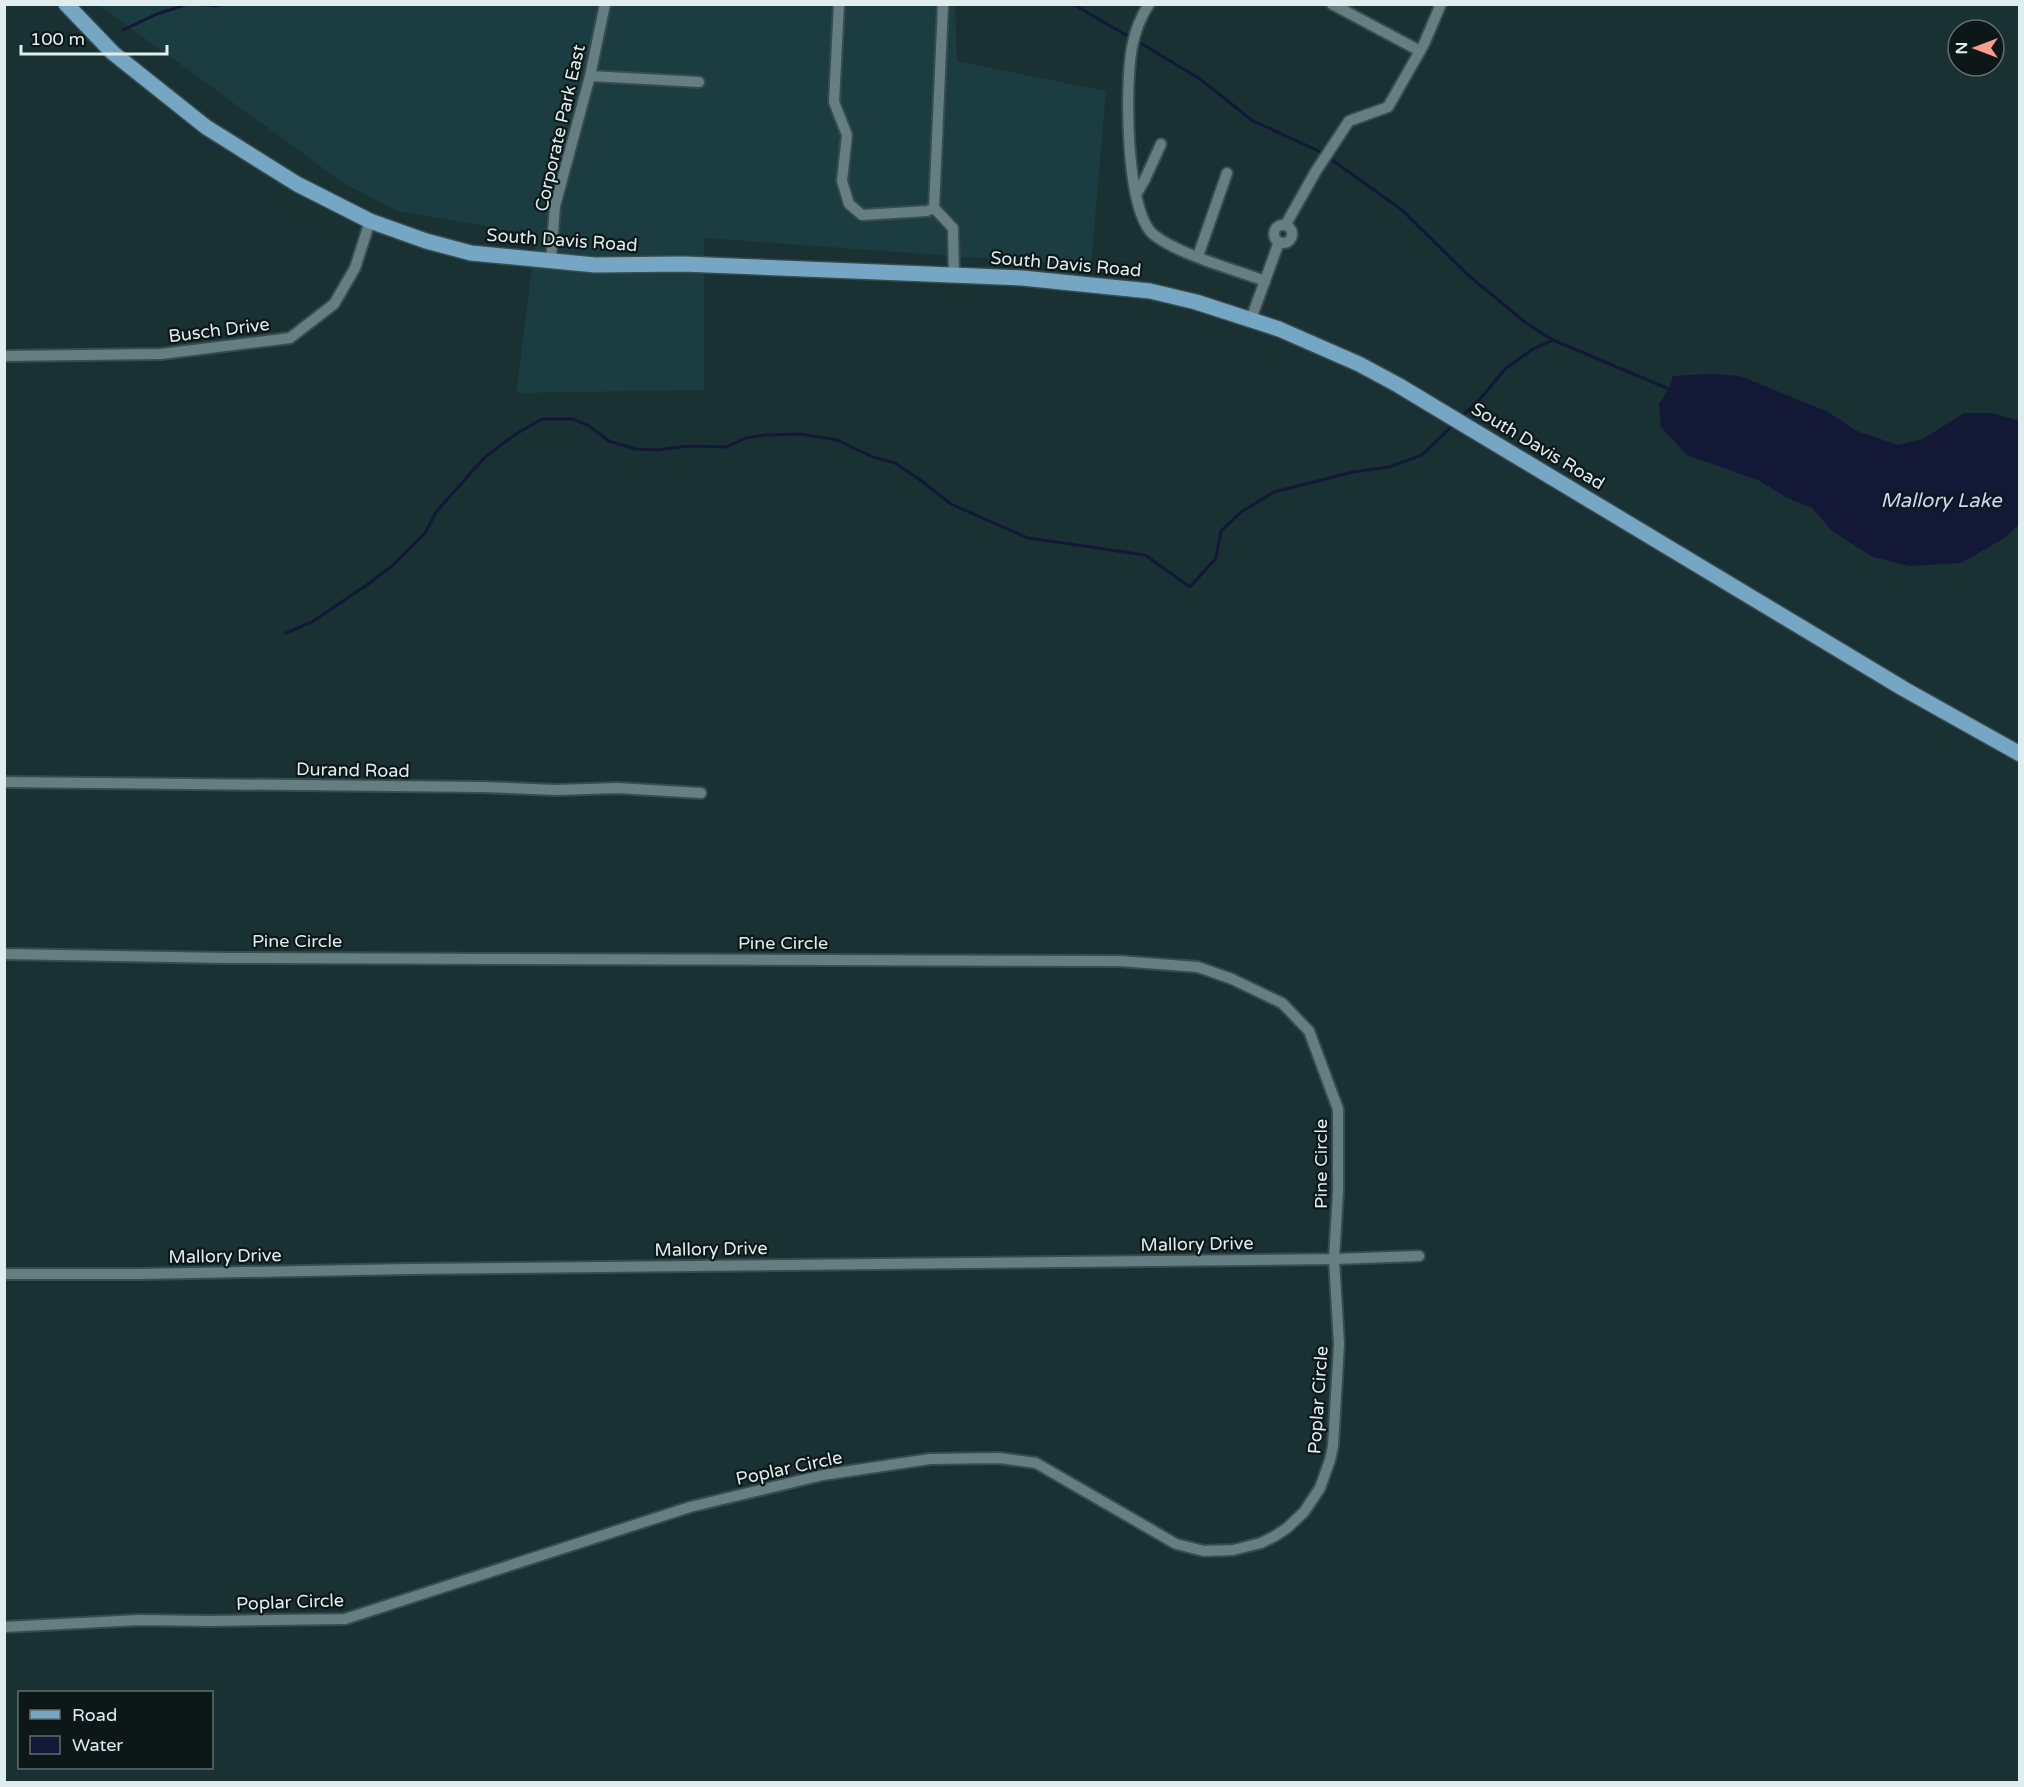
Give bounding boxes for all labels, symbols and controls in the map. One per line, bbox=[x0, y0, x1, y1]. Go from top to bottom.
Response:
scale bar bbox=[21, 18, 166, 56]
north arrow bbox=[1946, 18, 2006, 78]
text: 100 m bbox=[30, 28, 85, 50]
street label: Corporate Park East bbox=[530, 42, 590, 214]
text: N bbox=[1952, 42, 1972, 54]
street label: South Davis Road bbox=[486, 224, 638, 256]
street label: South Davis Road bbox=[990, 246, 1142, 282]
street label: Busch Drive bbox=[167, 313, 271, 347]
street label: South Davis Road bbox=[1467, 398, 1609, 494]
water label: Mallory Lake bbox=[1880, 489, 2003, 513]
street label: Durand Road bbox=[296, 758, 410, 782]
street label: Pine Circle bbox=[252, 930, 342, 952]
street label: Pine Circle bbox=[738, 932, 828, 954]
street label: Pine Circle bbox=[1310, 1119, 1332, 1209]
street label: Mallory Drive bbox=[1140, 1232, 1254, 1256]
street label: Mallory Drive bbox=[654, 1237, 768, 1261]
street label: Mallory Drive bbox=[168, 1244, 282, 1268]
street label: Poplar Circle bbox=[1303, 1345, 1333, 1455]
street label: Poplar Circle bbox=[734, 1446, 844, 1490]
street label: Poplar Circle bbox=[236, 1589, 344, 1615]
legend bbox=[18, 1691, 213, 1769]
text: Road bbox=[72, 1704, 117, 1726]
text: Water bbox=[72, 1734, 123, 1756]

